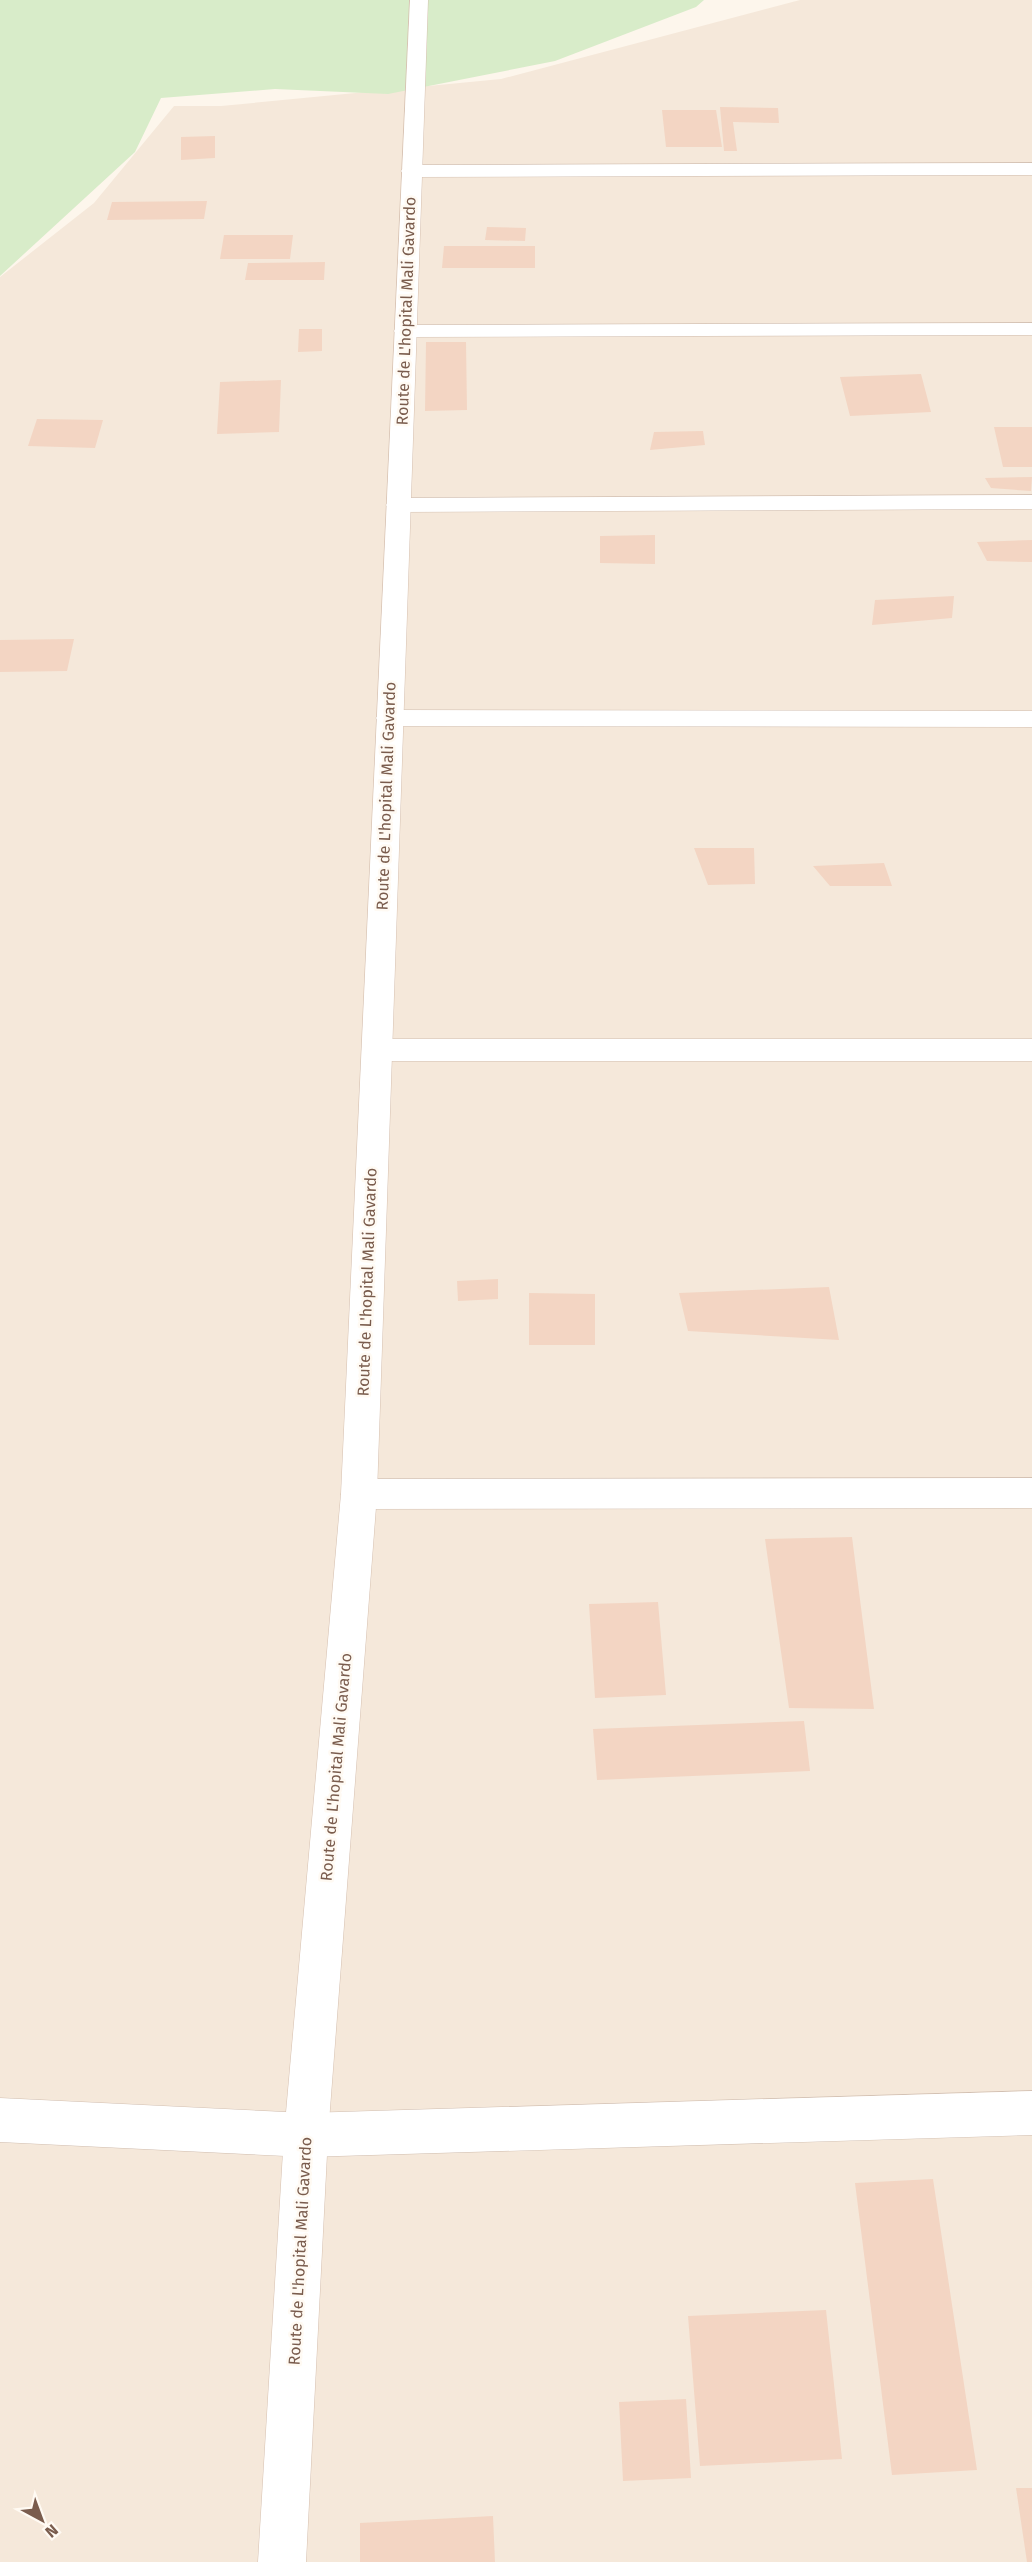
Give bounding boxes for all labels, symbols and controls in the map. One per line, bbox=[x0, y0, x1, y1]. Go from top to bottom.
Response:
street label: Route de L'hopital Mali Gavardo bbox=[393, 196, 419, 426]
street label: Route de L'hopital Mali Gavardo bbox=[373, 681, 399, 911]
street label: Route de L'hopital Mali Gavardo bbox=[354, 1167, 380, 1397]
street label: Route de L'hopital Mali Gavardo bbox=[317, 1652, 355, 1882]
street label: Route de L'hopital Mali Gavardo bbox=[285, 2136, 315, 2366]
north arrow bbox=[12, 2490, 72, 2550]
text: N bbox=[41, 2520, 62, 2542]

